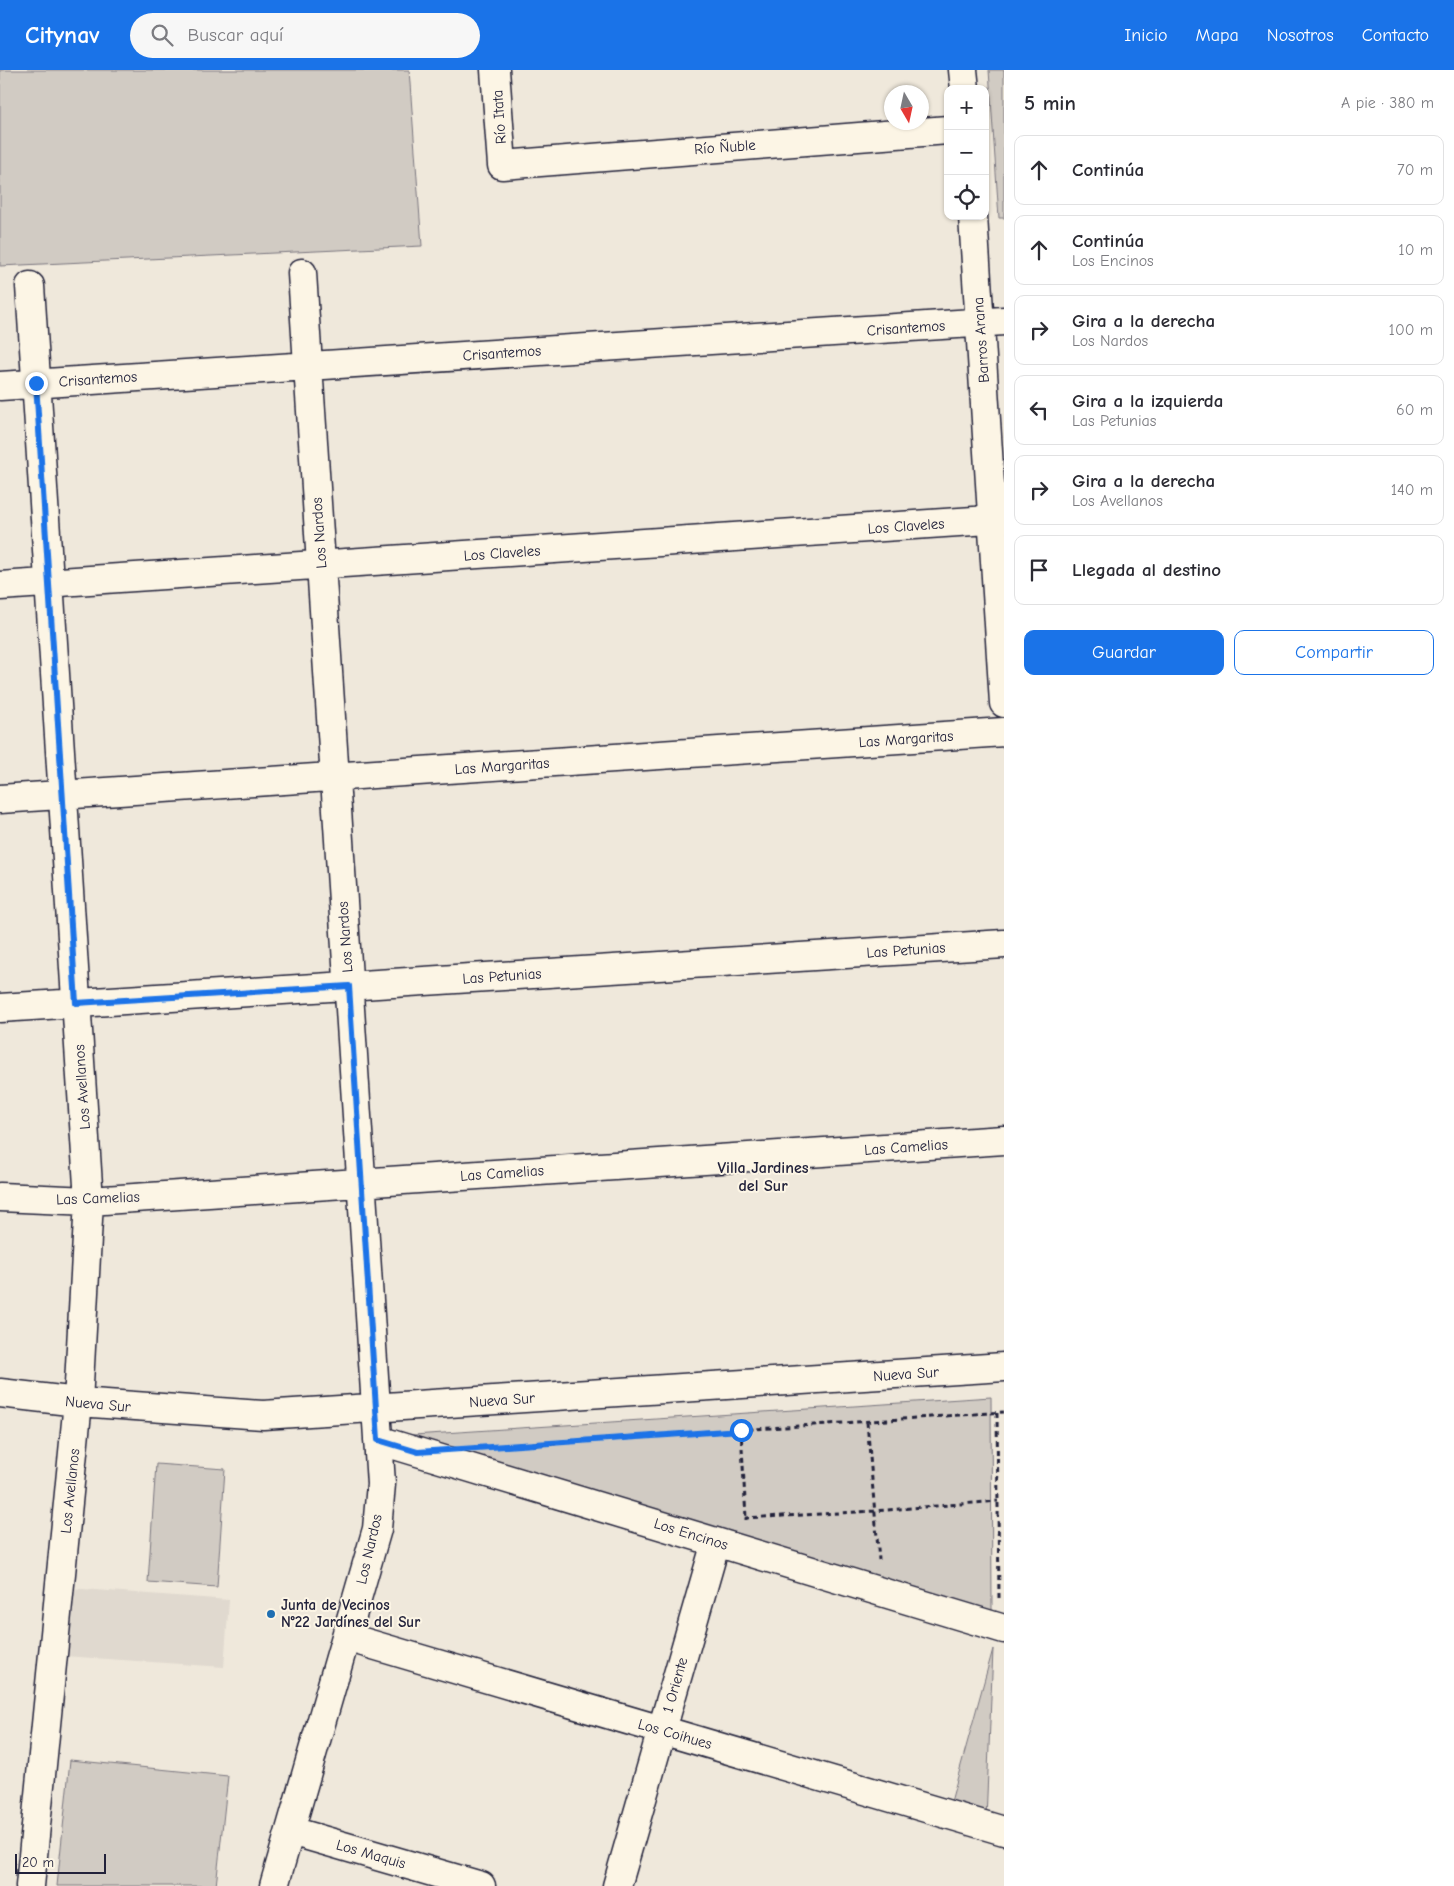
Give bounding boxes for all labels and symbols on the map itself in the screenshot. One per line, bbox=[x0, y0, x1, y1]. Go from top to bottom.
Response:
north arrow bbox=[884, 85, 929, 130]
street label: Río Itata bbox=[488, 89, 510, 145]
street label: Río Ñuble bbox=[694, 136, 757, 158]
street label: Barros Arana bbox=[969, 297, 993, 383]
street label: Crisantemos bbox=[866, 316, 946, 340]
street label: Crisantemos bbox=[462, 341, 542, 365]
street label: Crisantemos bbox=[58, 367, 138, 391]
route end bbox=[25, 372, 48, 395]
street label: Los Nardos bbox=[308, 497, 330, 569]
street label: Los Claveles bbox=[867, 514, 945, 538]
street label: Los Claveles bbox=[463, 541, 541, 565]
street label: Las Margaritas bbox=[858, 727, 954, 751]
street label: Las Margaritas bbox=[454, 754, 550, 778]
street label: Los Nardos bbox=[334, 901, 356, 973]
street label: Las Petunias bbox=[866, 938, 946, 962]
street label: Las Petunias bbox=[462, 964, 542, 988]
street label: Los Avellanos bbox=[70, 1044, 94, 1130]
street label: Las Camelias bbox=[864, 1135, 948, 1159]
district label: Villa Jardines del Sur bbox=[717, 1159, 809, 1195]
street label: Las Camelias bbox=[460, 1161, 544, 1185]
street label: Las Camelias bbox=[56, 1188, 140, 1208]
street label: Nueva Sur bbox=[873, 1363, 939, 1385]
street label: Nueva Sur bbox=[469, 1389, 535, 1411]
street label: Nueva Sur bbox=[65, 1392, 132, 1416]
route start bbox=[730, 1419, 753, 1442]
street label: Los Avellanos bbox=[57, 1448, 83, 1534]
street label: Los Nardos bbox=[352, 1512, 386, 1586]
street label: Los Encinos bbox=[652, 1514, 730, 1554]
place label: Junta de Vecinos N°22 Jardínes del Sur bbox=[281, 1596, 420, 1631]
marker: Junta de Vecinos N°22 Jardínes del Sur bbox=[265, 1608, 277, 1620]
street label: 1 Oriente bbox=[658, 1655, 692, 1715]
street label: Los Coihues bbox=[636, 1715, 714, 1753]
street label: Los Maquis bbox=[334, 1835, 408, 1873]
scale bar bbox=[15, 1851, 106, 1874]

